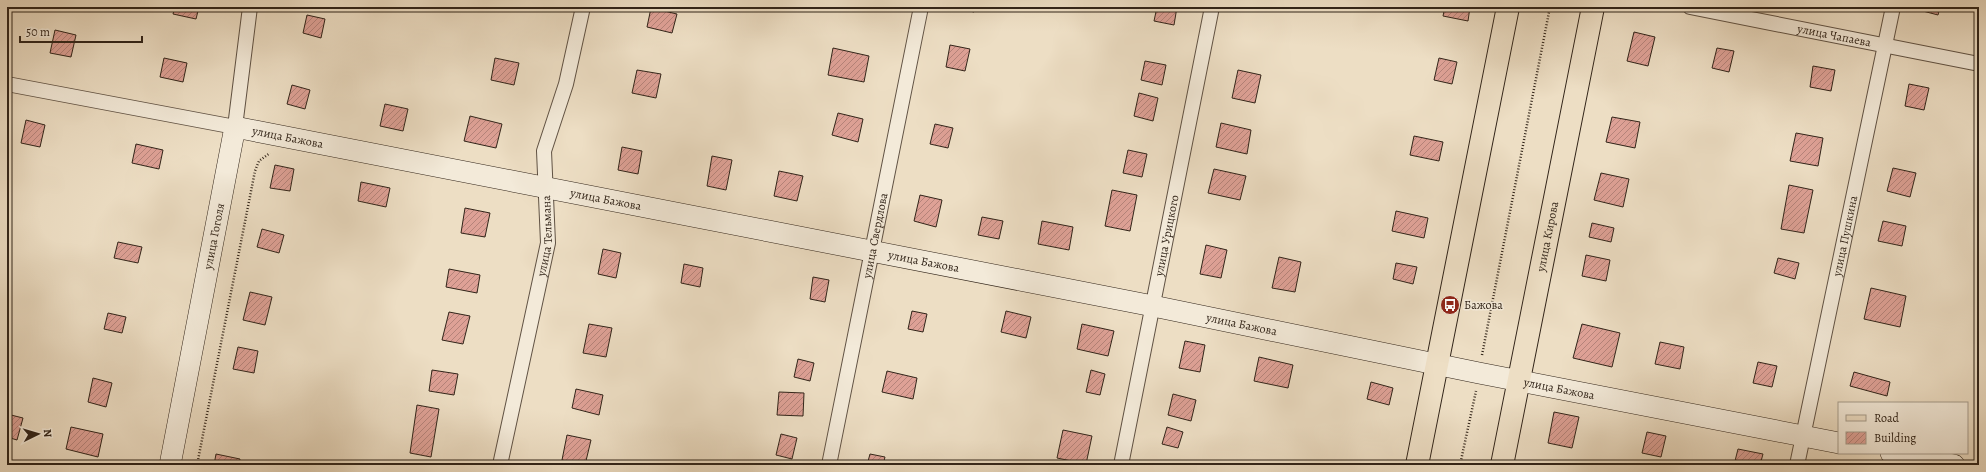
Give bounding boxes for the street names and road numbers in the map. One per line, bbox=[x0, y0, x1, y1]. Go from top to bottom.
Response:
street label: улица Чапаева bbox=[1795, 20, 1873, 51]
street label: улица Бажова bbox=[250, 122, 325, 152]
street label: улица Бажова bbox=[568, 184, 643, 214]
street label: улица Свердлова bbox=[858, 191, 892, 281]
street label: улица Урицкого bbox=[1150, 193, 1183, 279]
street label: улица Тельмана bbox=[533, 194, 556, 279]
street label: улица Пушкина bbox=[1829, 194, 1861, 279]
street label: улица Кирова bbox=[1532, 199, 1562, 274]
street label: улица Гоголя bbox=[200, 202, 228, 272]
street label: улица Бажова bbox=[886, 246, 961, 276]
street label: улица Бажова bbox=[1204, 309, 1279, 339]
street label: улица Бажова bbox=[1521, 374, 1596, 403]

